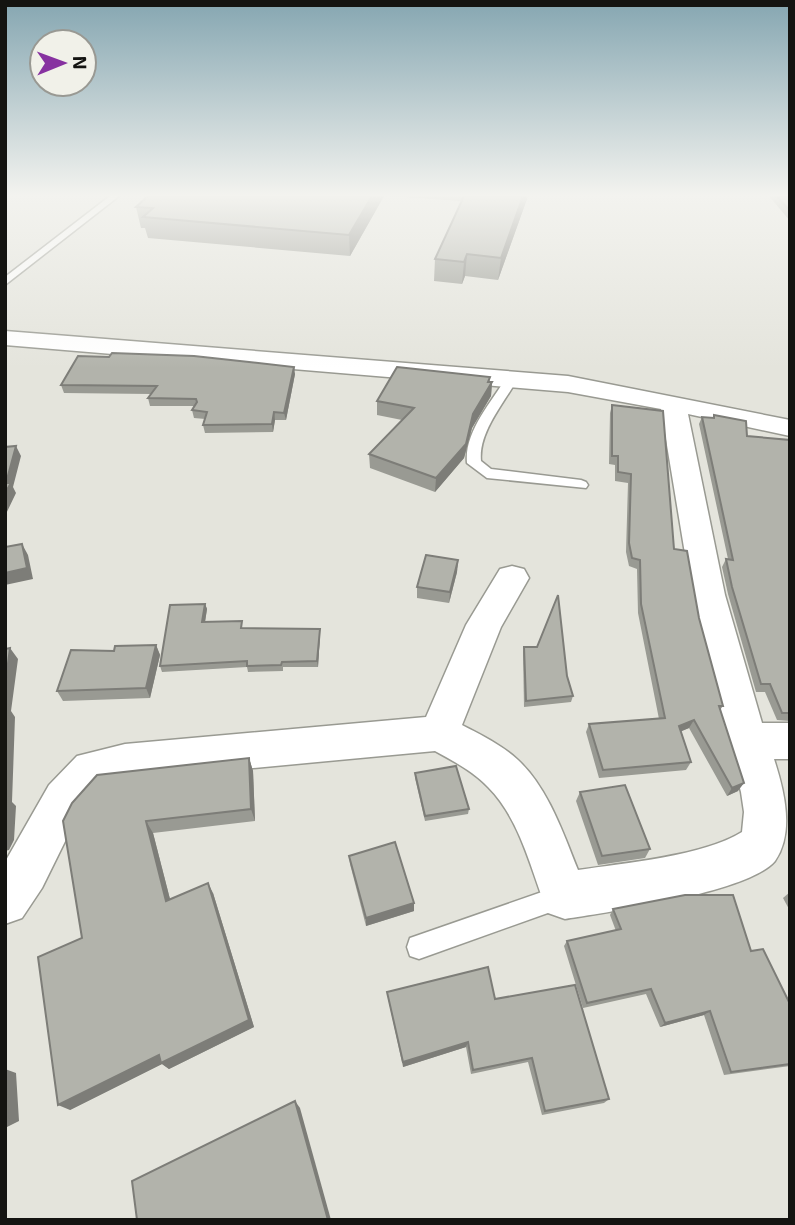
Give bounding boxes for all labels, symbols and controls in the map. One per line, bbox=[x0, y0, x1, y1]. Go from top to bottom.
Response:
north arrow bbox=[28, 28, 98, 98]
text: N bbox=[69, 56, 92, 70]

